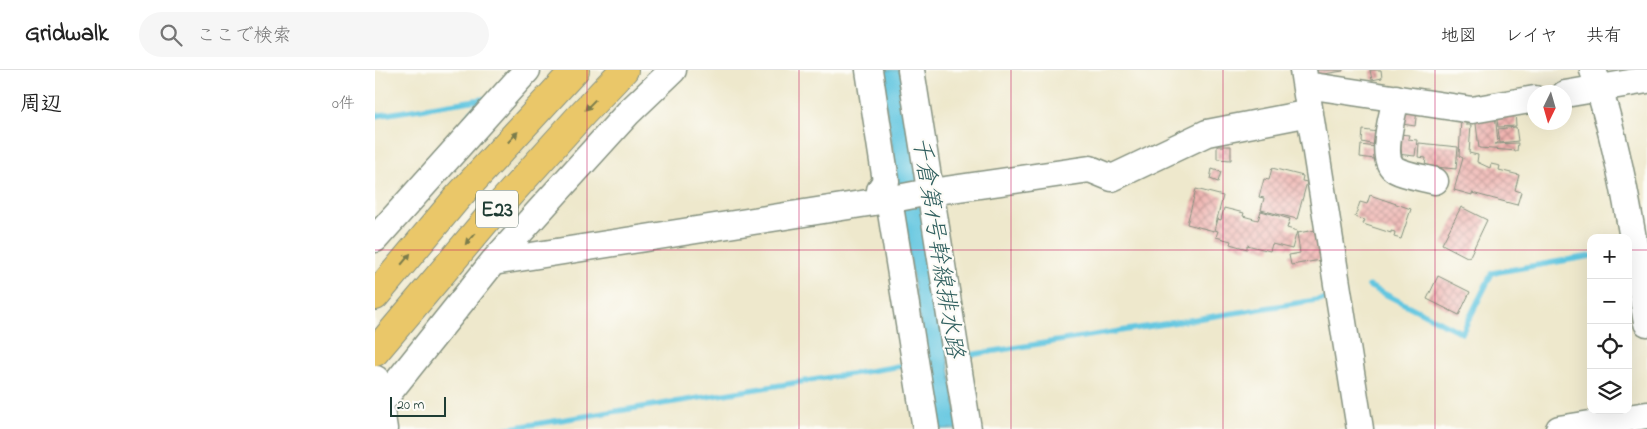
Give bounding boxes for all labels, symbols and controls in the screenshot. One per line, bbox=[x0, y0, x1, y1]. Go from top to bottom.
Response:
search box bbox=[139, 12, 489, 57]
text: Gridwalk bbox=[25, 17, 109, 52]
icon: search bbox=[157, 21, 185, 49]
text: ここで検索 bbox=[197, 23, 292, 50]
text: 地図 bbox=[1441, 24, 1477, 50]
text: レイヤ bbox=[1505, 24, 1558, 50]
text: 共有 bbox=[1586, 24, 1622, 50]
north arrow bbox=[1527, 85, 1572, 130]
text: 周辺 bbox=[20, 90, 62, 120]
text: 0件 bbox=[332, 92, 355, 116]
one-way arrow bbox=[584, 99, 596, 111]
one-way arrow bbox=[507, 131, 519, 143]
water label: 千倉第1号幹線排水路 bbox=[902, 134, 972, 363]
road number: E23 bbox=[476, 190, 518, 228]
one-way arrow bbox=[464, 233, 476, 245]
map controls bbox=[1587, 234, 1632, 414]
button: + bbox=[1587, 234, 1632, 279]
one-way arrow bbox=[401, 253, 412, 266]
button: − bbox=[1587, 279, 1632, 324]
button: locate bbox=[1587, 324, 1632, 369]
button: layers bbox=[1587, 369, 1632, 414]
scale bar bbox=[390, 394, 446, 417]
text: 20 m bbox=[397, 395, 424, 416]

